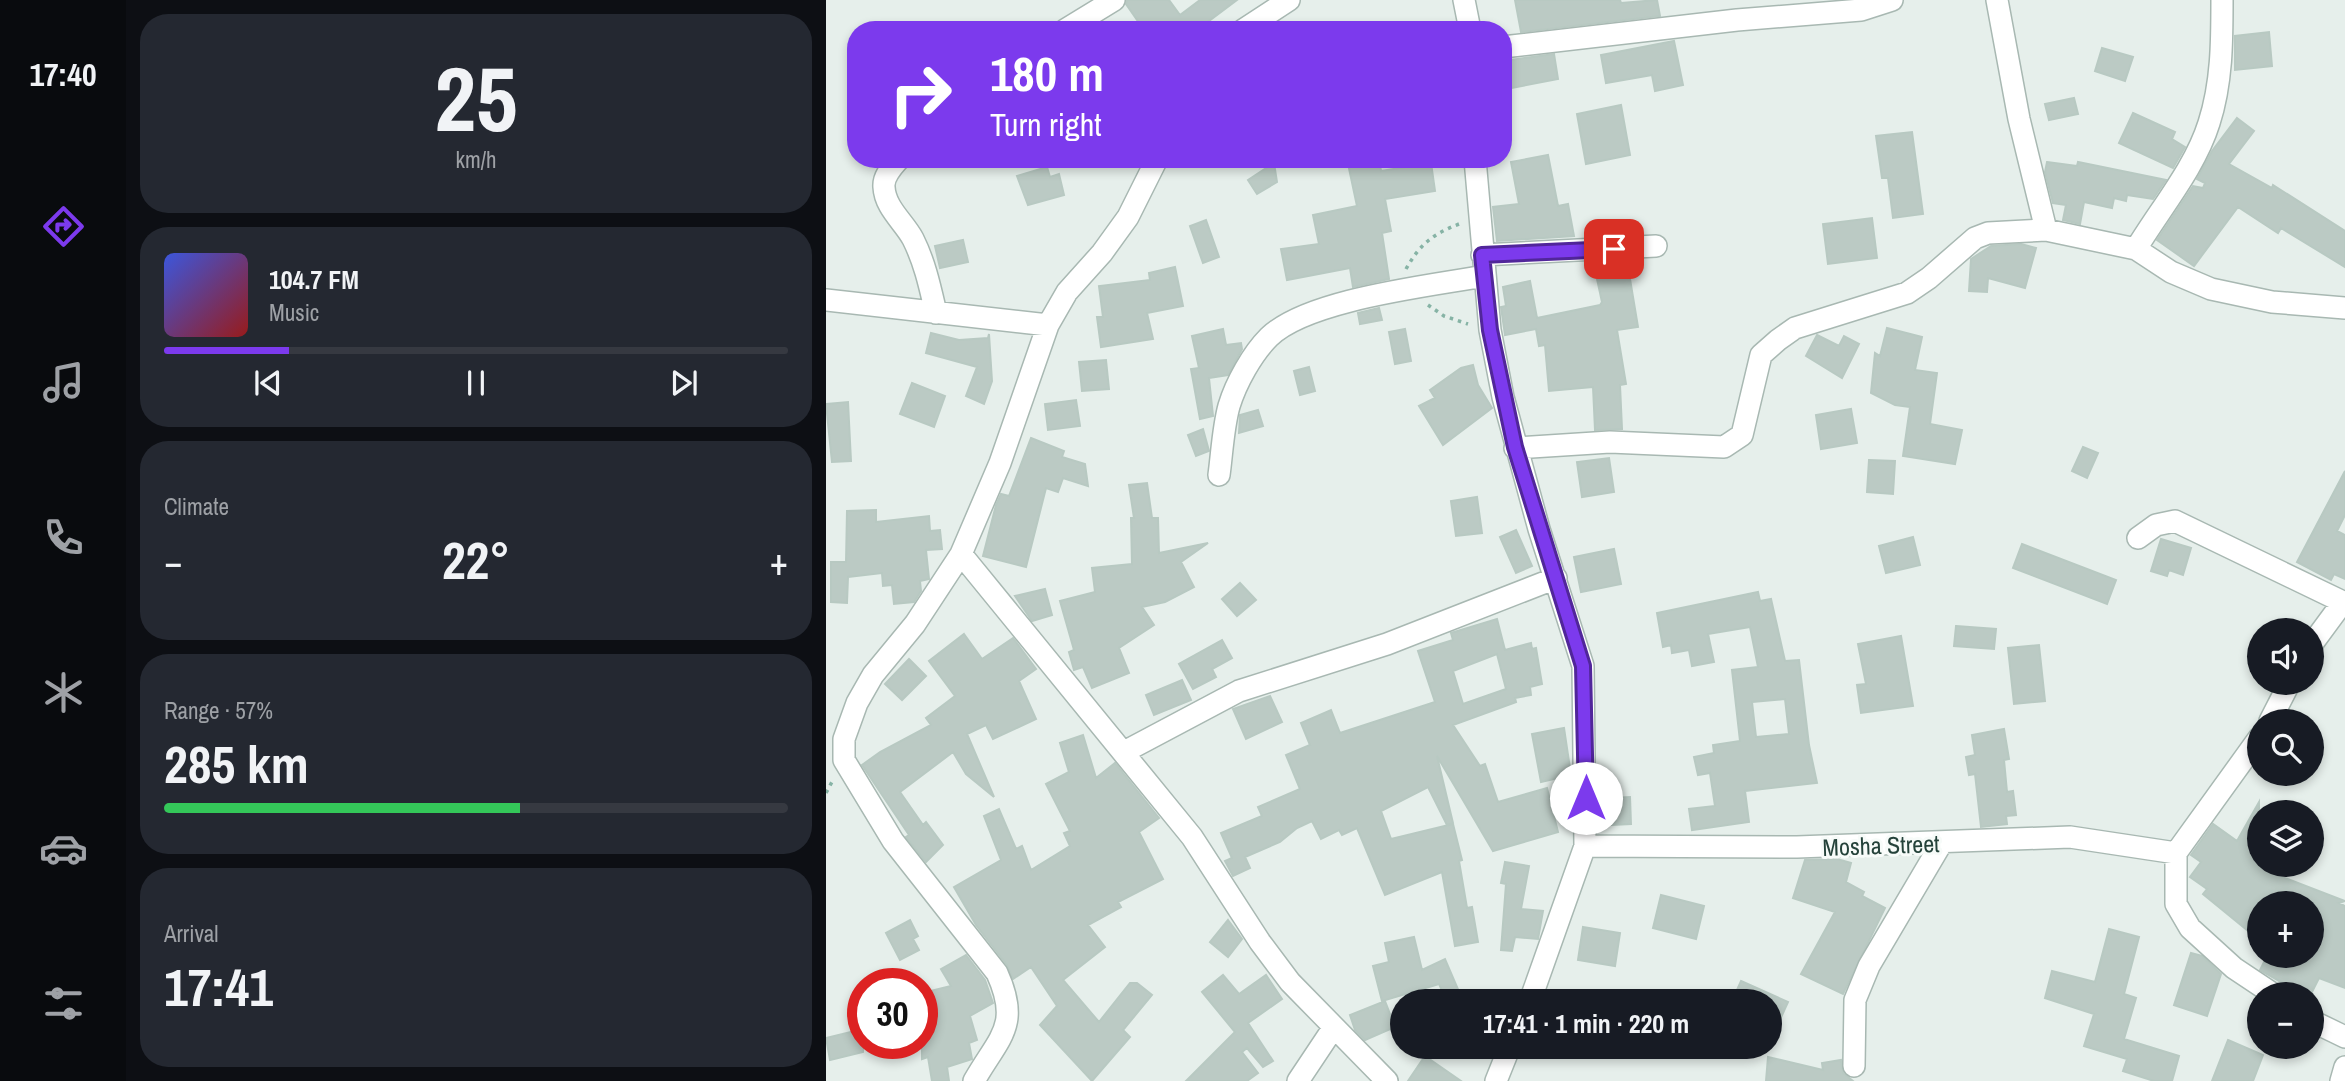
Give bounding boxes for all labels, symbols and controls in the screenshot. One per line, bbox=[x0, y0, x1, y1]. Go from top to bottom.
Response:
text: 25 bbox=[435, 37, 518, 159]
text: 180 m bbox=[990, 40, 1104, 106]
icon: right bbox=[875, 49, 966, 140]
text: 17:40 bbox=[29, 53, 97, 96]
text: Turn right bbox=[990, 103, 1102, 146]
text: km/h bbox=[456, 144, 496, 175]
icon: directions bbox=[39, 202, 88, 251]
pin bbox=[1584, 219, 1644, 279]
icon: arrive bbox=[1595, 230, 1633, 268]
text: 104.7 FM bbox=[269, 262, 359, 297]
text: Music bbox=[269, 297, 319, 328]
icon: music bbox=[39, 358, 88, 407]
icon: previous bbox=[249, 364, 287, 402]
icon: pause bbox=[457, 364, 495, 402]
icon: next bbox=[665, 364, 703, 402]
text: Climate bbox=[164, 491, 229, 522]
icon: phone bbox=[39, 513, 88, 562]
text: 22° bbox=[442, 525, 510, 595]
text: − bbox=[164, 536, 182, 587]
text: + bbox=[770, 536, 788, 587]
map controls bbox=[2247, 618, 2324, 1059]
button: sound bbox=[2247, 618, 2324, 695]
icon: climate bbox=[39, 668, 88, 717]
text: Range · 57% bbox=[164, 695, 273, 726]
button: search bbox=[2247, 709, 2324, 786]
text: 285 km bbox=[164, 729, 309, 799]
position arrow bbox=[1549, 761, 1623, 835]
button: layers bbox=[2247, 800, 2324, 877]
icon: car bbox=[39, 824, 88, 873]
street label: Mosha Street bbox=[1822, 827, 1941, 863]
button: + bbox=[2247, 891, 2324, 968]
text: Arrival bbox=[164, 918, 219, 949]
text: 17:41 bbox=[164, 952, 273, 1022]
speed limit sign: 30 bbox=[847, 968, 938, 1059]
icon: filters bbox=[39, 979, 88, 1028]
button: − bbox=[2247, 982, 2324, 1059]
text: 17:41 · 1 min · 220 m bbox=[1483, 1006, 1689, 1041]

